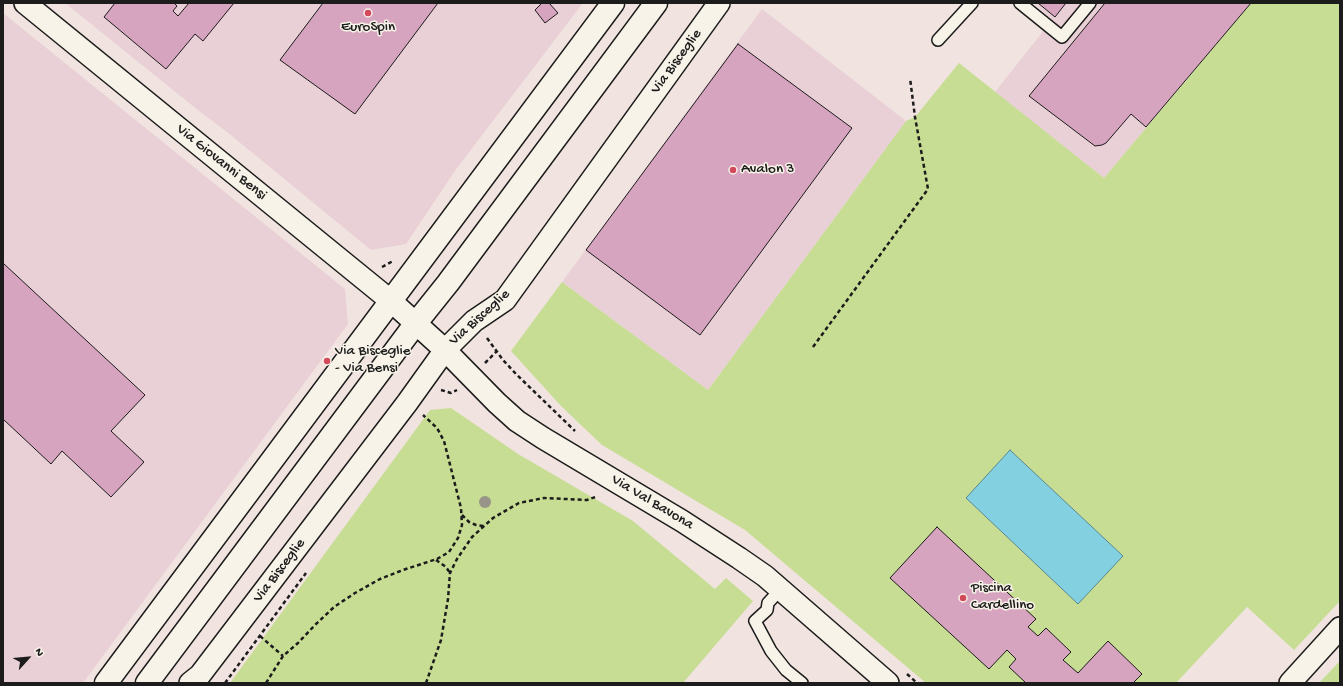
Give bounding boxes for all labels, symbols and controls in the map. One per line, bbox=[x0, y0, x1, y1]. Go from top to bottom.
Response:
marker: EuroSpin bbox=[363, 8, 373, 18]
place label: EuroSpin bbox=[341, 19, 395, 37]
street label: Via Bisceglie bbox=[648, 26, 706, 98]
street label: Via Giovanni Bensi bbox=[172, 121, 270, 205]
place label: Avalon 3 bbox=[741, 161, 794, 179]
marker: Avalon 3 bbox=[728, 165, 738, 175]
street label: Via Bisceglie bbox=[446, 286, 514, 350]
place label: Via Bisceglie - Via Bensi bbox=[335, 343, 411, 378]
marker: Via Bisceglie - Via Bensi bbox=[322, 356, 332, 366]
street label: Via Val Bavona bbox=[608, 471, 696, 535]
street label: Via Bisceglie bbox=[250, 535, 310, 607]
place label: Piscina Cardellino bbox=[971, 580, 1034, 615]
marker: Piscina Cardellino bbox=[958, 593, 968, 603]
north arrow bbox=[8, 638, 48, 678]
text: N bbox=[32, 647, 46, 658]

